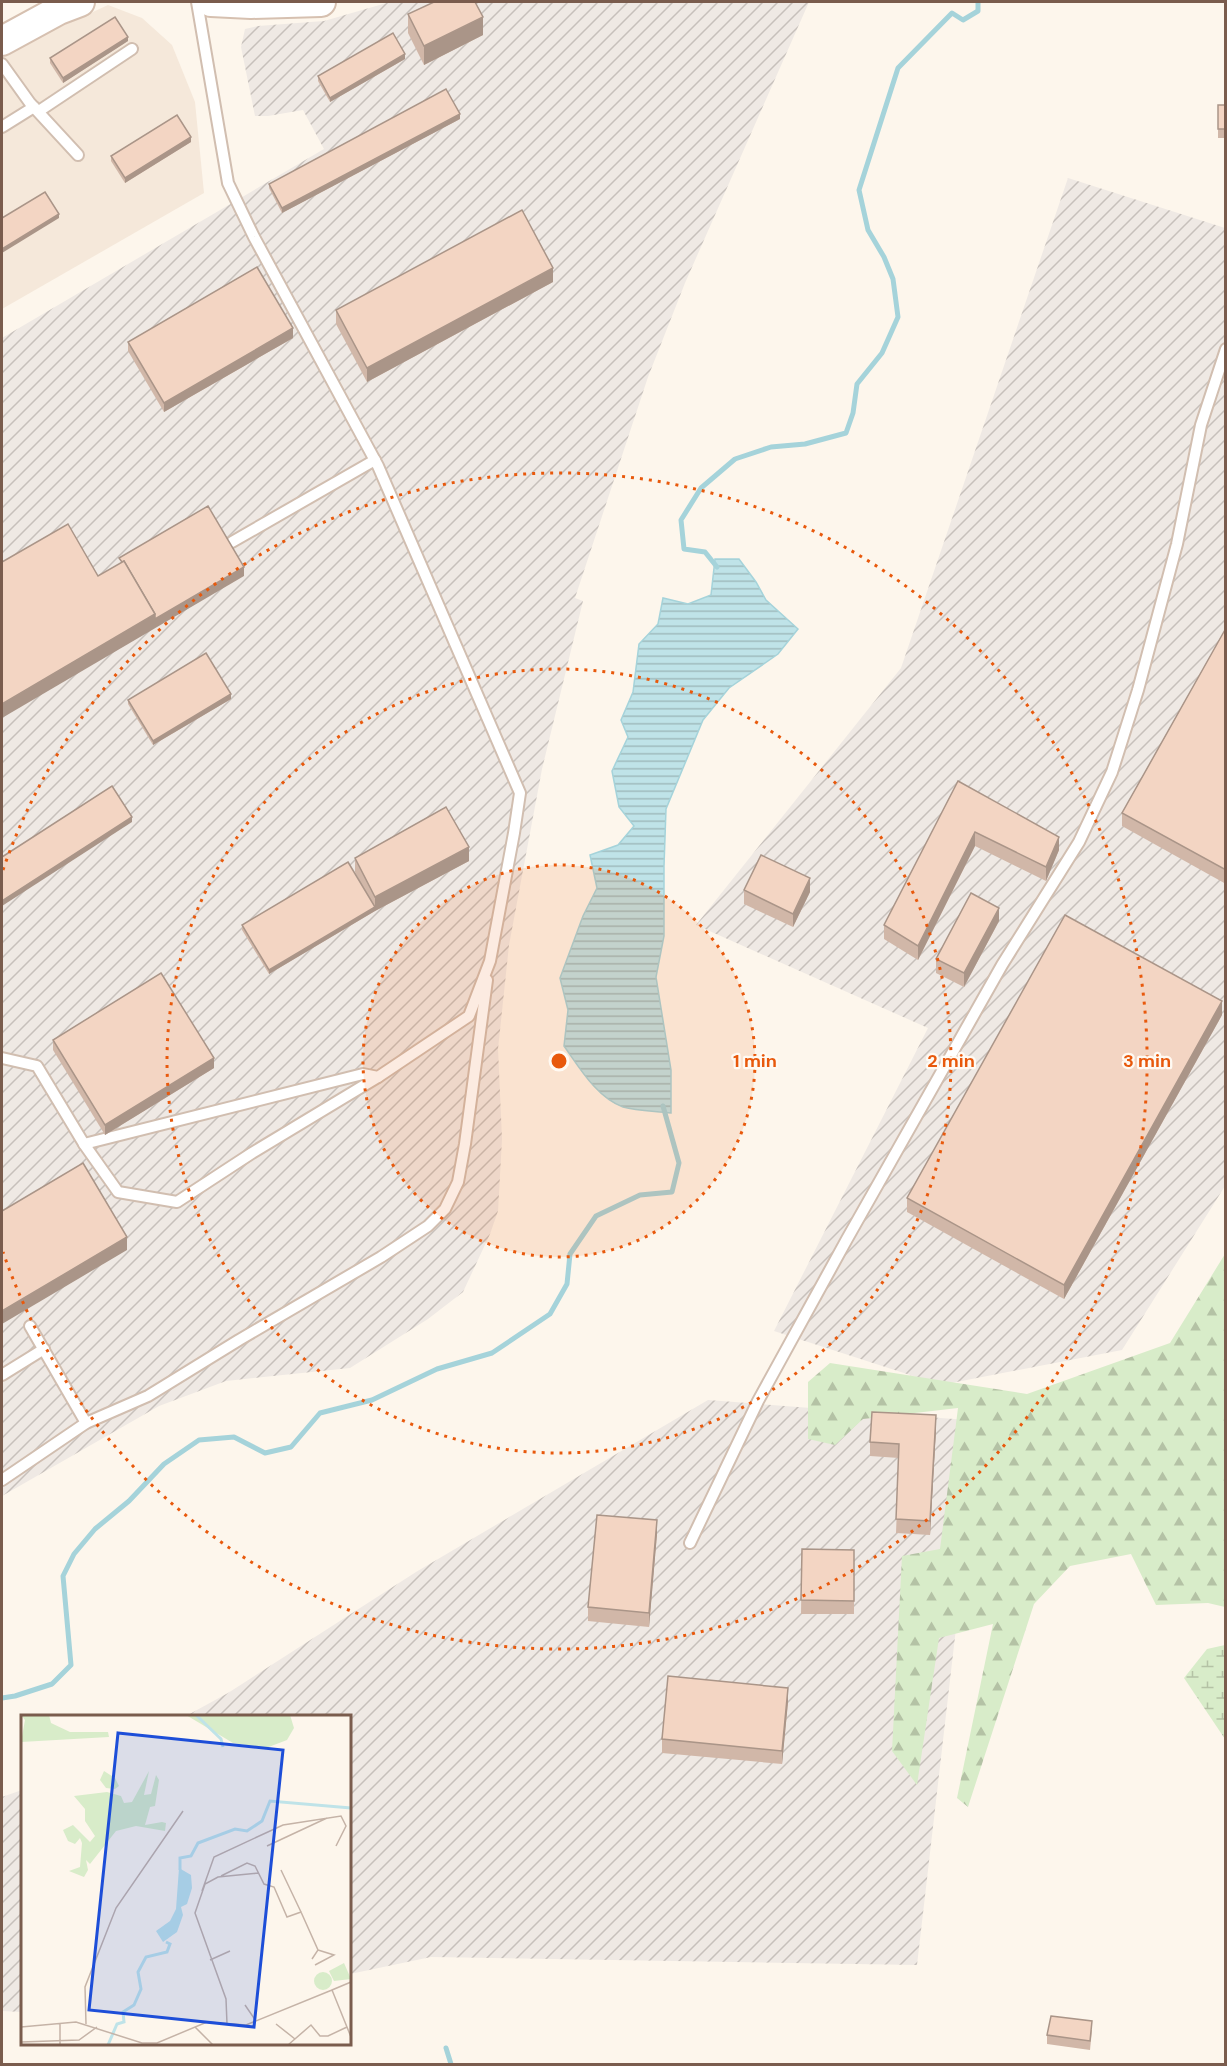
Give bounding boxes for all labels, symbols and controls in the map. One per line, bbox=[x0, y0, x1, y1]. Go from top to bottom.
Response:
text: 1 min bbox=[733, 1049, 777, 1073]
text: 2 min bbox=[927, 1049, 975, 1073]
text: 3 min bbox=[1123, 1049, 1171, 1073]
centre of rings bbox=[549, 1051, 569, 1071]
inset map bbox=[21, 1715, 351, 2045]

